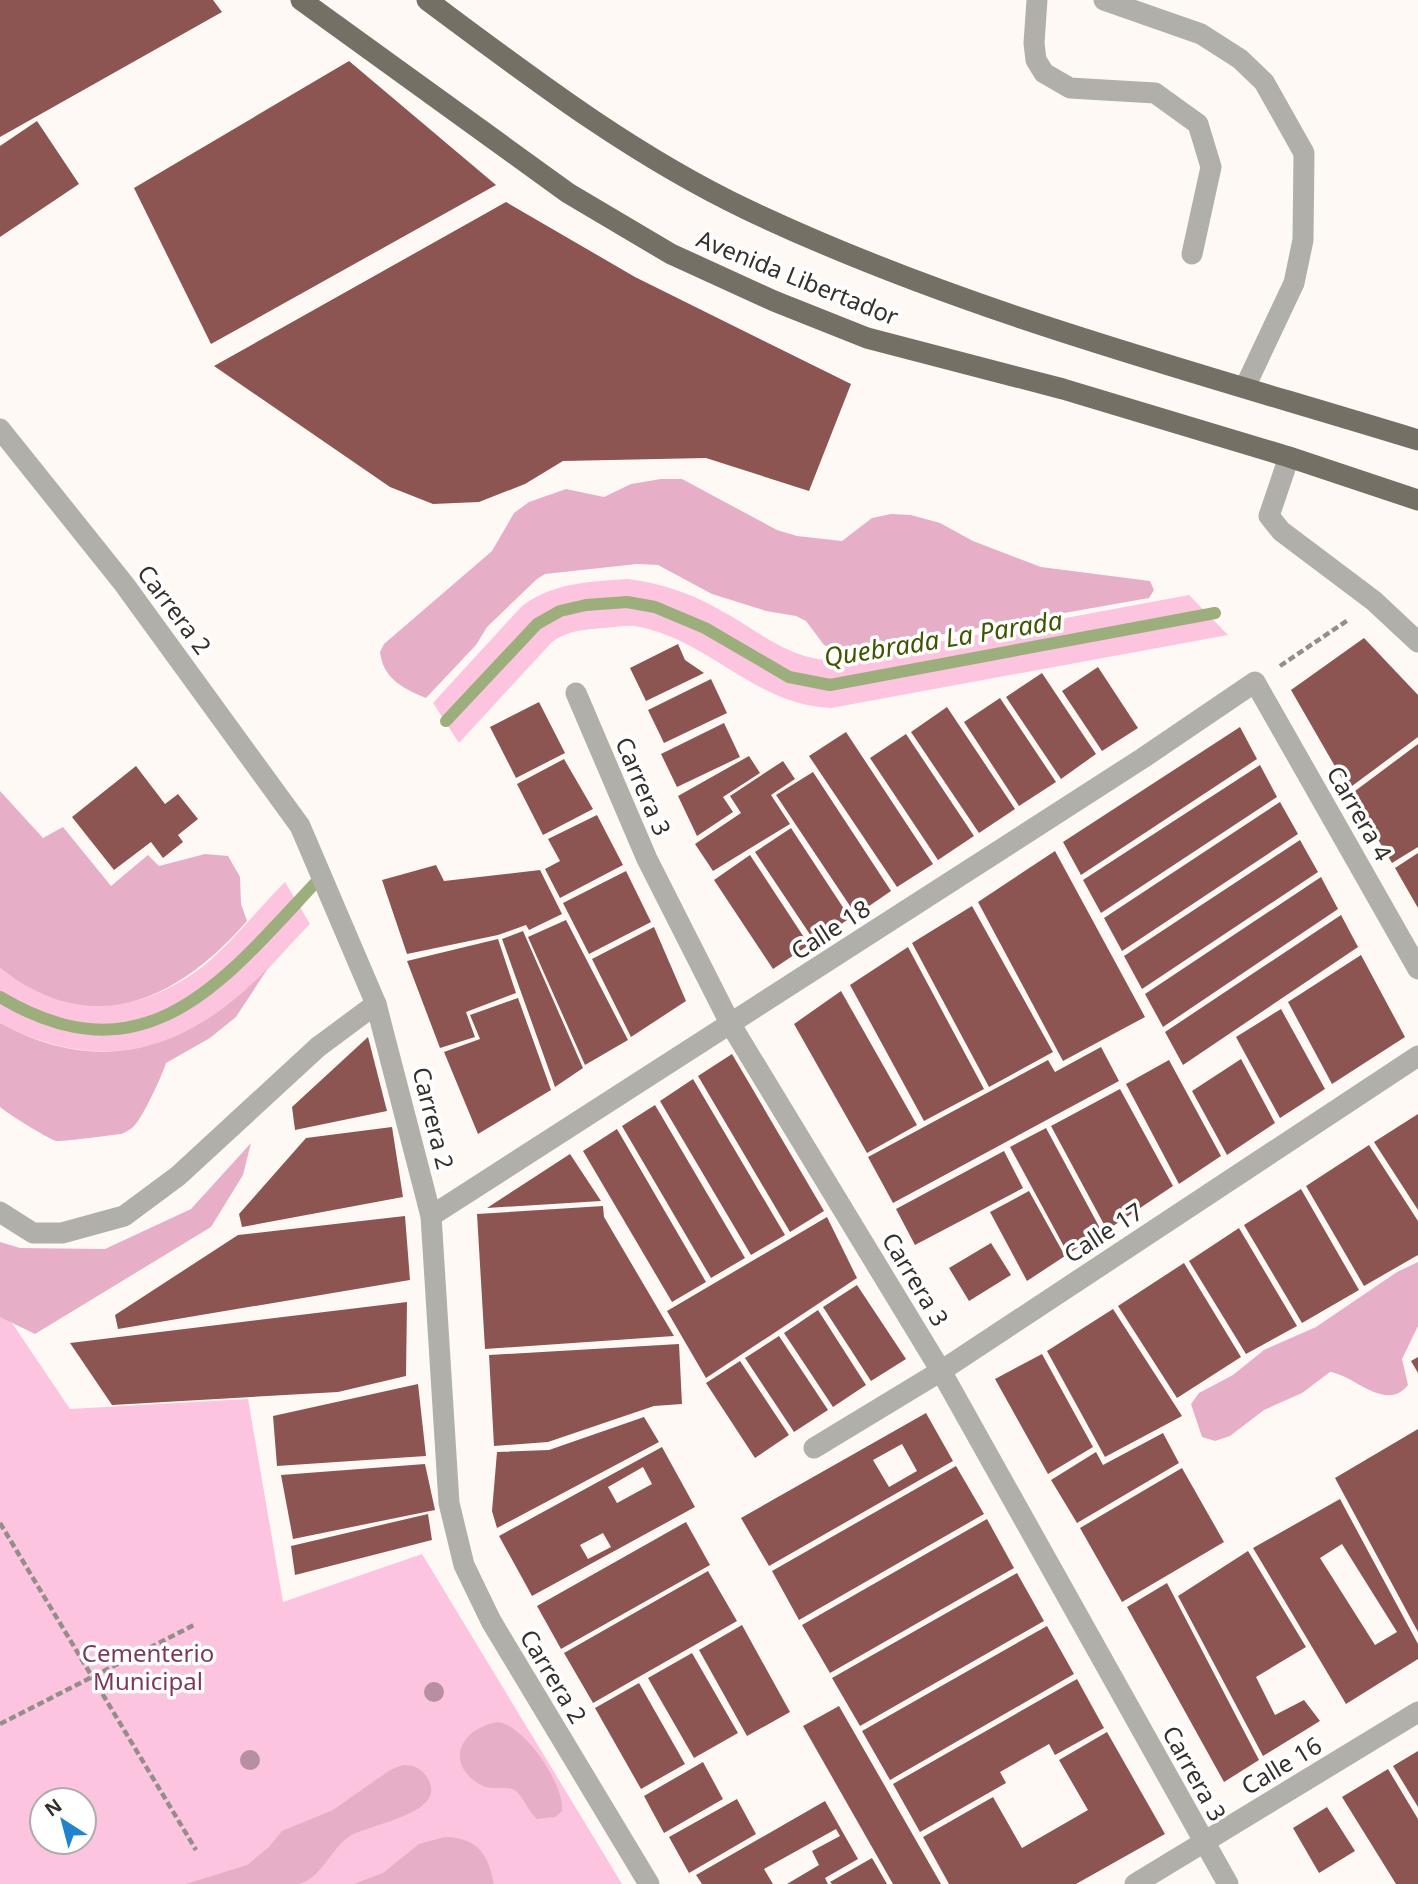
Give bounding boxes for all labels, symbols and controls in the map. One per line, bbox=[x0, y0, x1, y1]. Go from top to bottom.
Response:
street label: Avenida Libertador bbox=[692, 221, 904, 333]
street label: Carrera 2 bbox=[130, 557, 220, 661]
water label: Quebrada La Parada bbox=[821, 601, 1065, 675]
street label: Carrera 3 bbox=[608, 732, 680, 840]
street label: Carrera 4 bbox=[1320, 760, 1401, 867]
street label: Calle 18 bbox=[784, 891, 876, 967]
street label: Carrera 2 bbox=[405, 1063, 463, 1173]
street label: Calle 17 bbox=[1057, 1194, 1149, 1270]
street label: Carrera 3 bbox=[875, 1226, 957, 1332]
street label: Carrera 2 bbox=[513, 1623, 595, 1729]
park label: Cementerio Municipal bbox=[82, 1636, 214, 1697]
street label: Carrera 3 bbox=[1155, 1719, 1235, 1827]
street label: Calle 16 bbox=[1235, 1728, 1327, 1802]
north arrow bbox=[28, 1786, 98, 1856]
text: N bbox=[39, 1792, 67, 1822]

